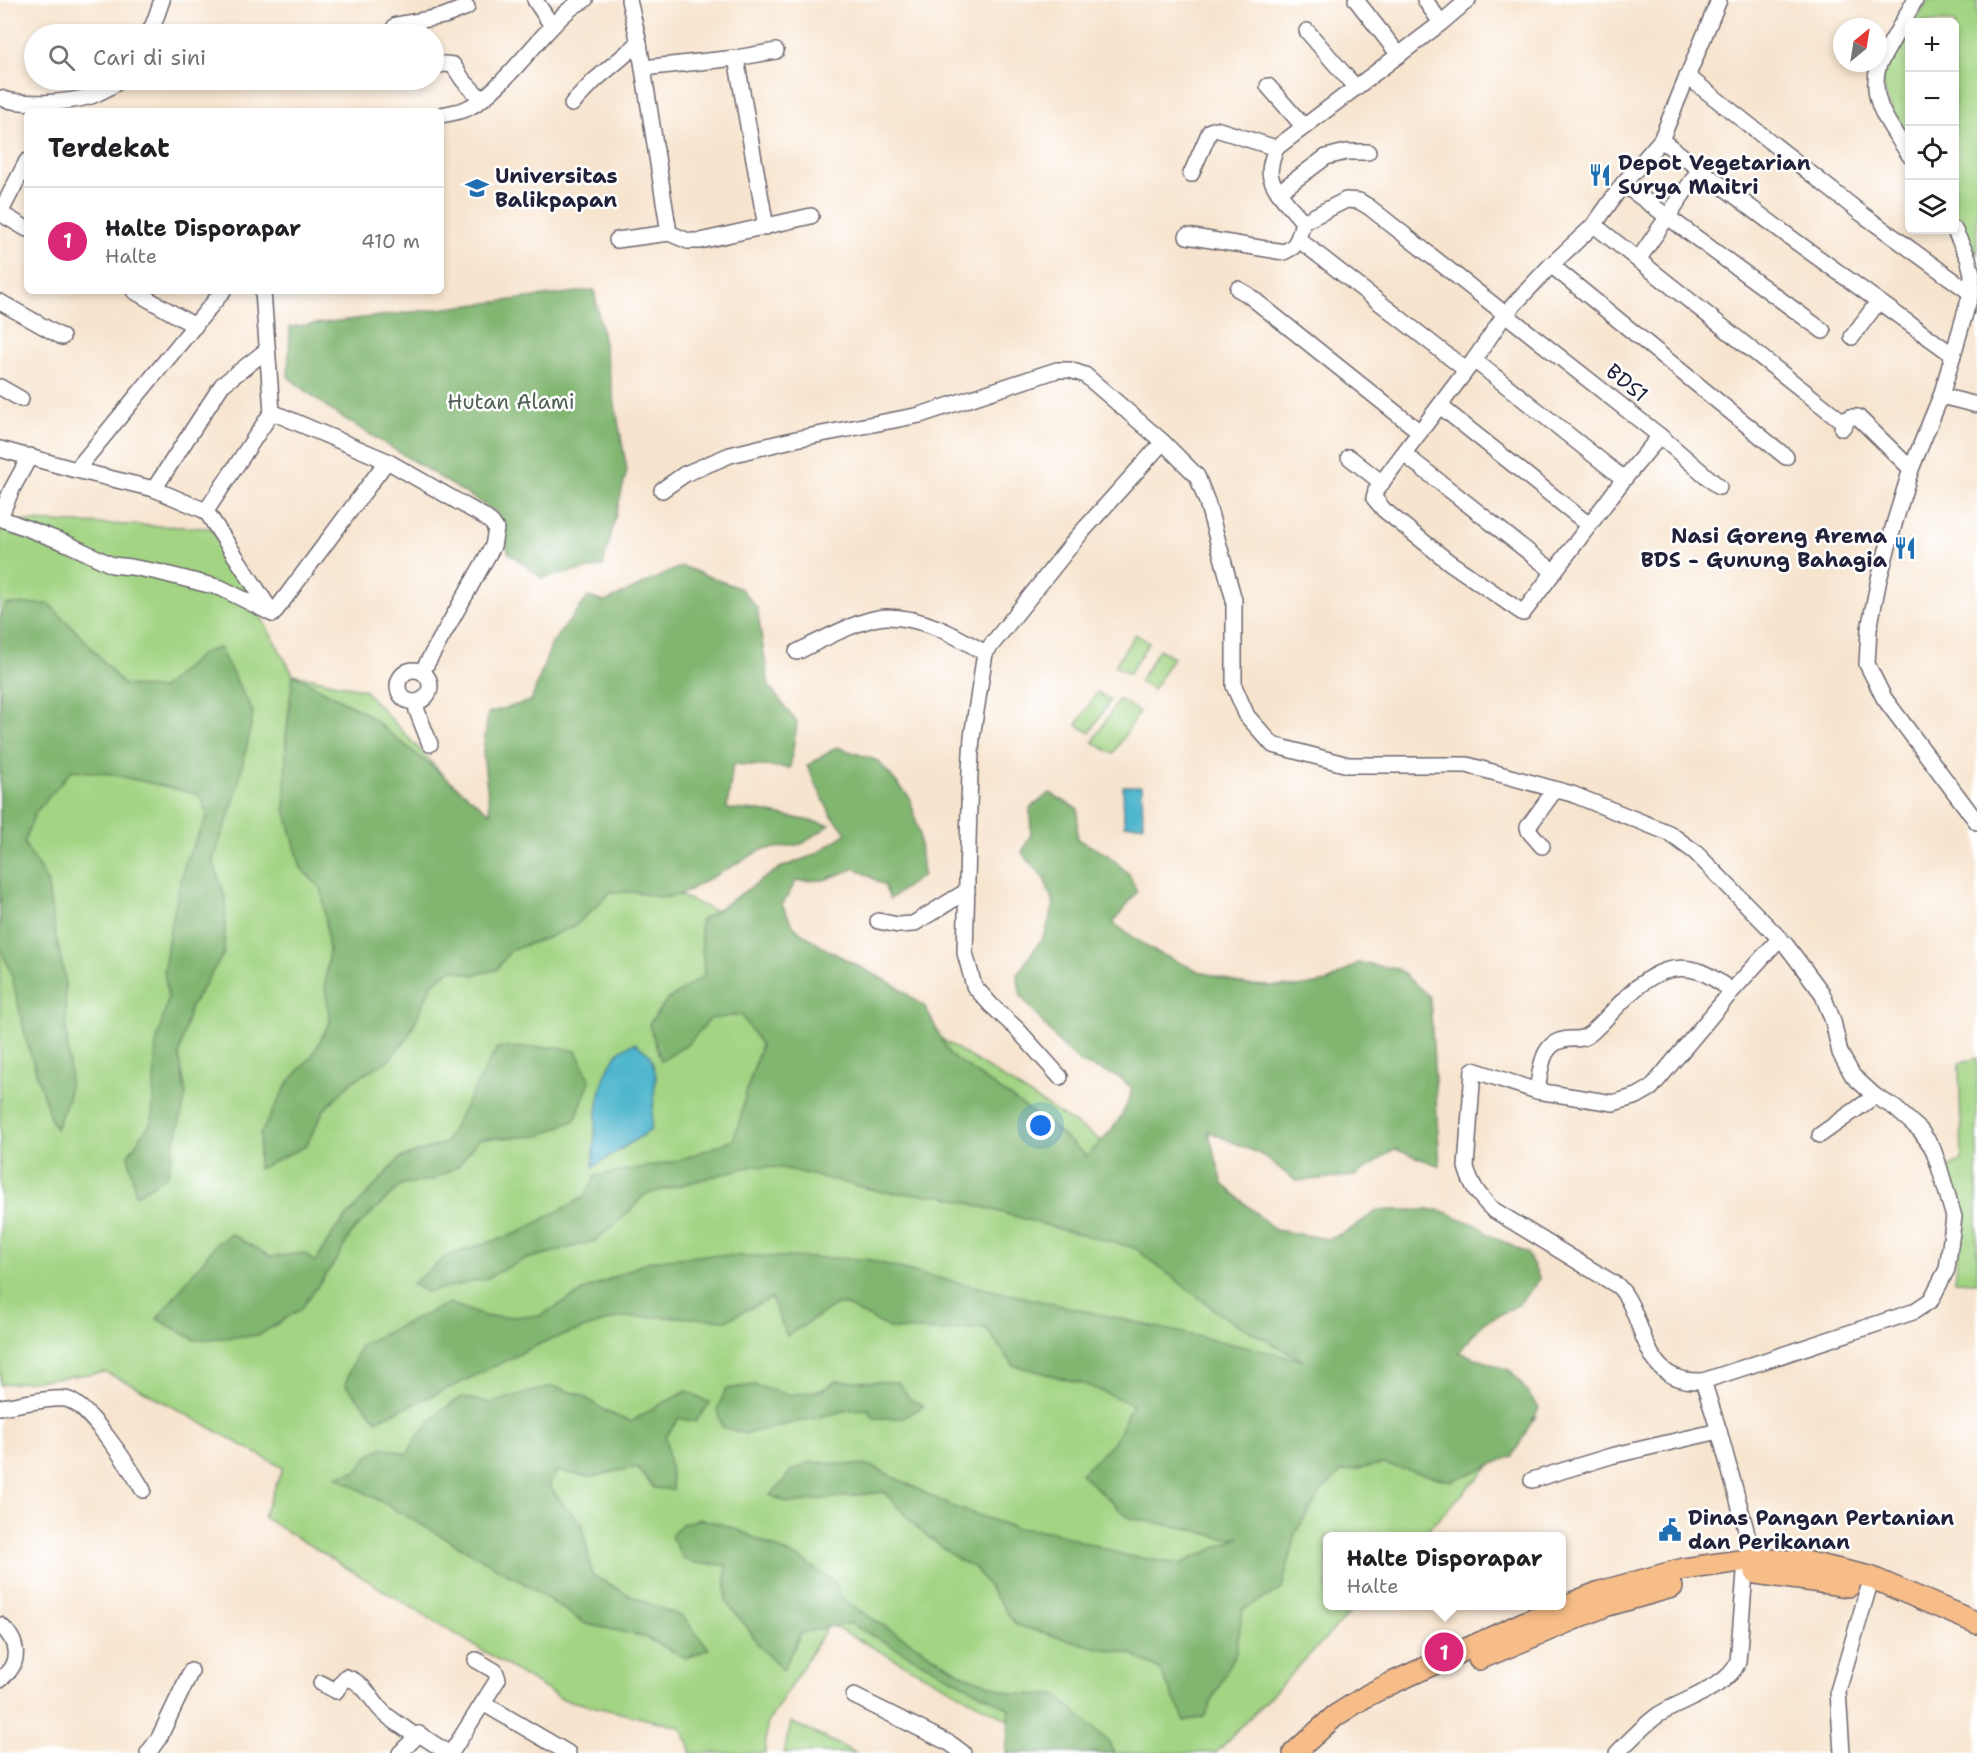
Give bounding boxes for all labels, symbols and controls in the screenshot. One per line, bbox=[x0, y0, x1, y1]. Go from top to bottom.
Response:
north arrow bbox=[1833, 18, 1887, 72]
map controls bbox=[1905, 18, 1959, 234]
button: + bbox=[1905, 18, 1959, 72]
search box bbox=[24, 24, 444, 90]
icon: search bbox=[45, 41, 78, 74]
text: Cari di sini bbox=[93, 43, 206, 72]
button: − bbox=[1905, 72, 1959, 126]
button: locate bbox=[1905, 126, 1959, 180]
text: Terdekat bbox=[48, 130, 170, 165]
place label: Depot Vegetarian Surya Maitri bbox=[1618, 149, 1811, 201]
place label: Universitas Balikpapan bbox=[495, 162, 618, 214]
restaurant icon: Depot Vegetarian Surya Maitri bbox=[1587, 162, 1613, 188]
school or university icon: Universitas Balikpapan bbox=[464, 175, 490, 201]
button: layers bbox=[1905, 180, 1959, 234]
text: Halte Disporapar bbox=[105, 214, 301, 243]
text: 1 bbox=[63, 228, 72, 254]
text: 410 m bbox=[361, 228, 420, 254]
text: Halte bbox=[105, 243, 157, 269]
street label: BDS1 bbox=[1600, 357, 1654, 409]
park label: Hutan Alami bbox=[447, 388, 575, 416]
place label: Nasi Goreng Arema BDS - Gunung Bahagia bbox=[1641, 522, 1888, 574]
restaurant icon: Nasi Goreng Arema BDS - Gunung Bahagia bbox=[1892, 535, 1918, 561]
your location bbox=[1026, 1111, 1055, 1140]
place label: Dinas Pangan Pertanian dan Perikanan bbox=[1688, 1504, 1954, 1556]
public building icon: Dinas Pangan Pertanian dan Perikanan bbox=[1657, 1517, 1683, 1543]
popup bbox=[1323, 1532, 1566, 1610]
text: Halte Disporapar bbox=[1346, 1544, 1543, 1573]
text: Halte bbox=[1346, 1573, 1398, 1599]
pin: 1 bbox=[1424, 1630, 1464, 1674]

